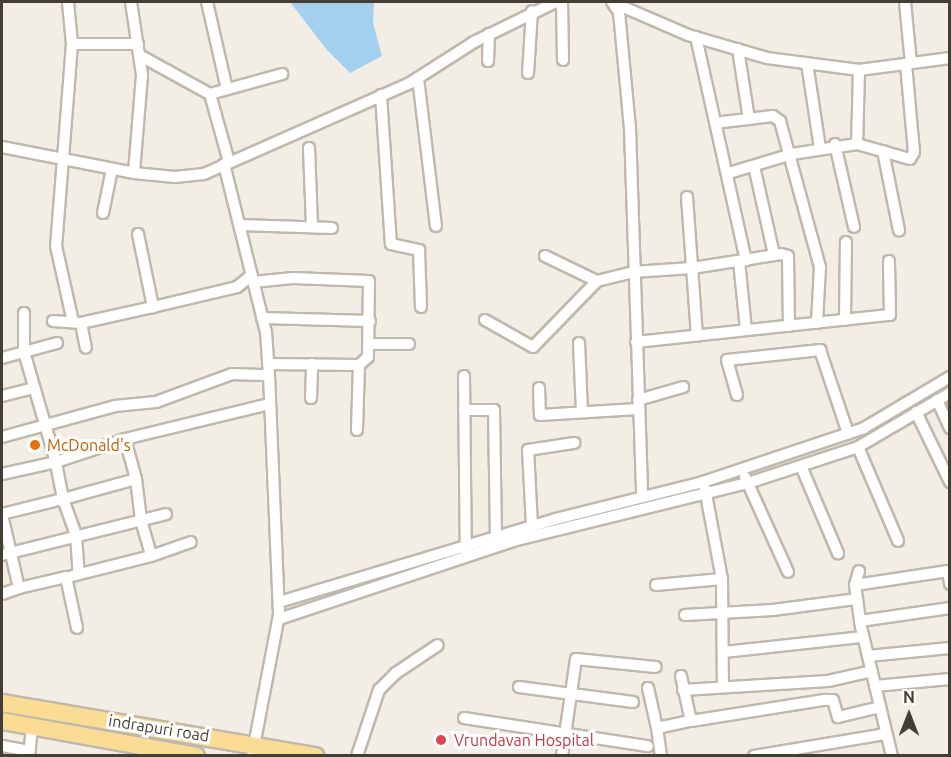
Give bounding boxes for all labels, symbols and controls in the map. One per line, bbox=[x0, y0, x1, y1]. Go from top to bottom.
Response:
place label: McDonald's bbox=[47, 435, 131, 455]
marker: McDonald's bbox=[28, 438, 42, 452]
north arrow bbox=[879, 685, 939, 745]
text: N bbox=[903, 688, 915, 706]
street label: indrapuri road bbox=[107, 711, 211, 745]
place label: Vrundavan Hospital bbox=[454, 730, 594, 750]
marker: Vrundavan Hospital bbox=[432, 731, 450, 749]

